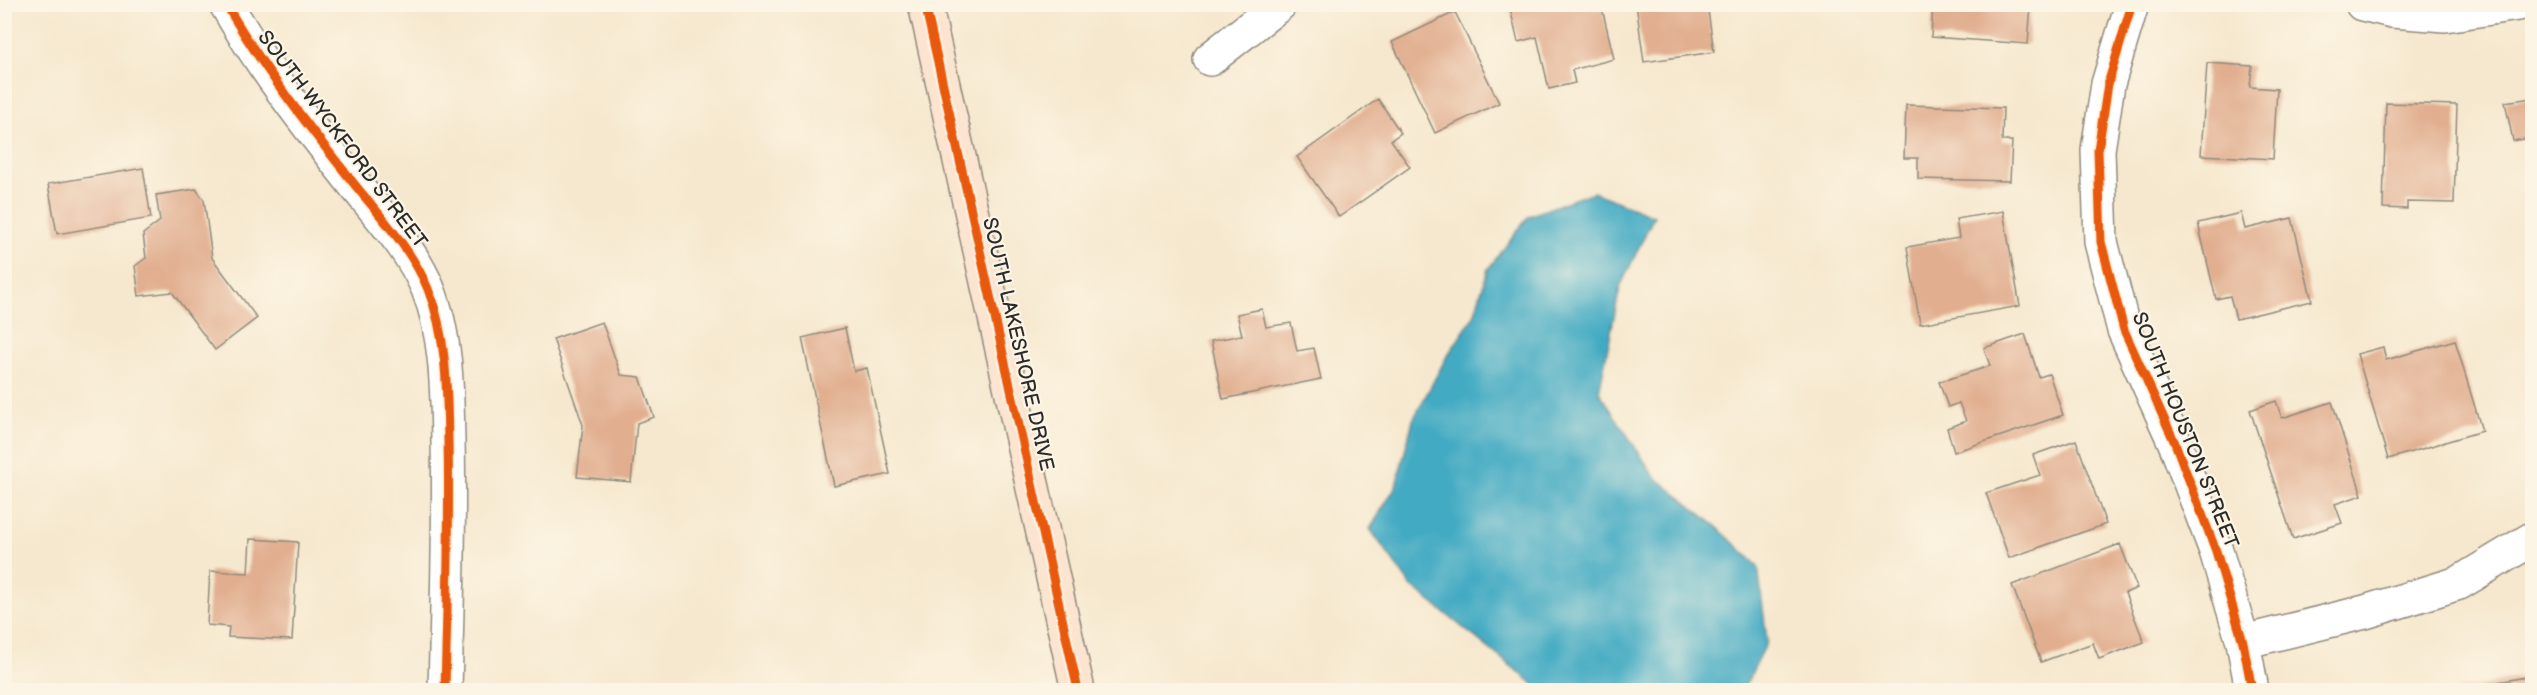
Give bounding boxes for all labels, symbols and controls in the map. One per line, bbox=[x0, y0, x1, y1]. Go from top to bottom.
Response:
street label: SOUTH WYCKFORD STREET bbox=[252, 26, 432, 253]
street label: SOUTH LAKESHORE DRIVE bbox=[977, 215, 1059, 473]
street label: SOUTH HOUSTON STREET bbox=[2127, 309, 2244, 552]

